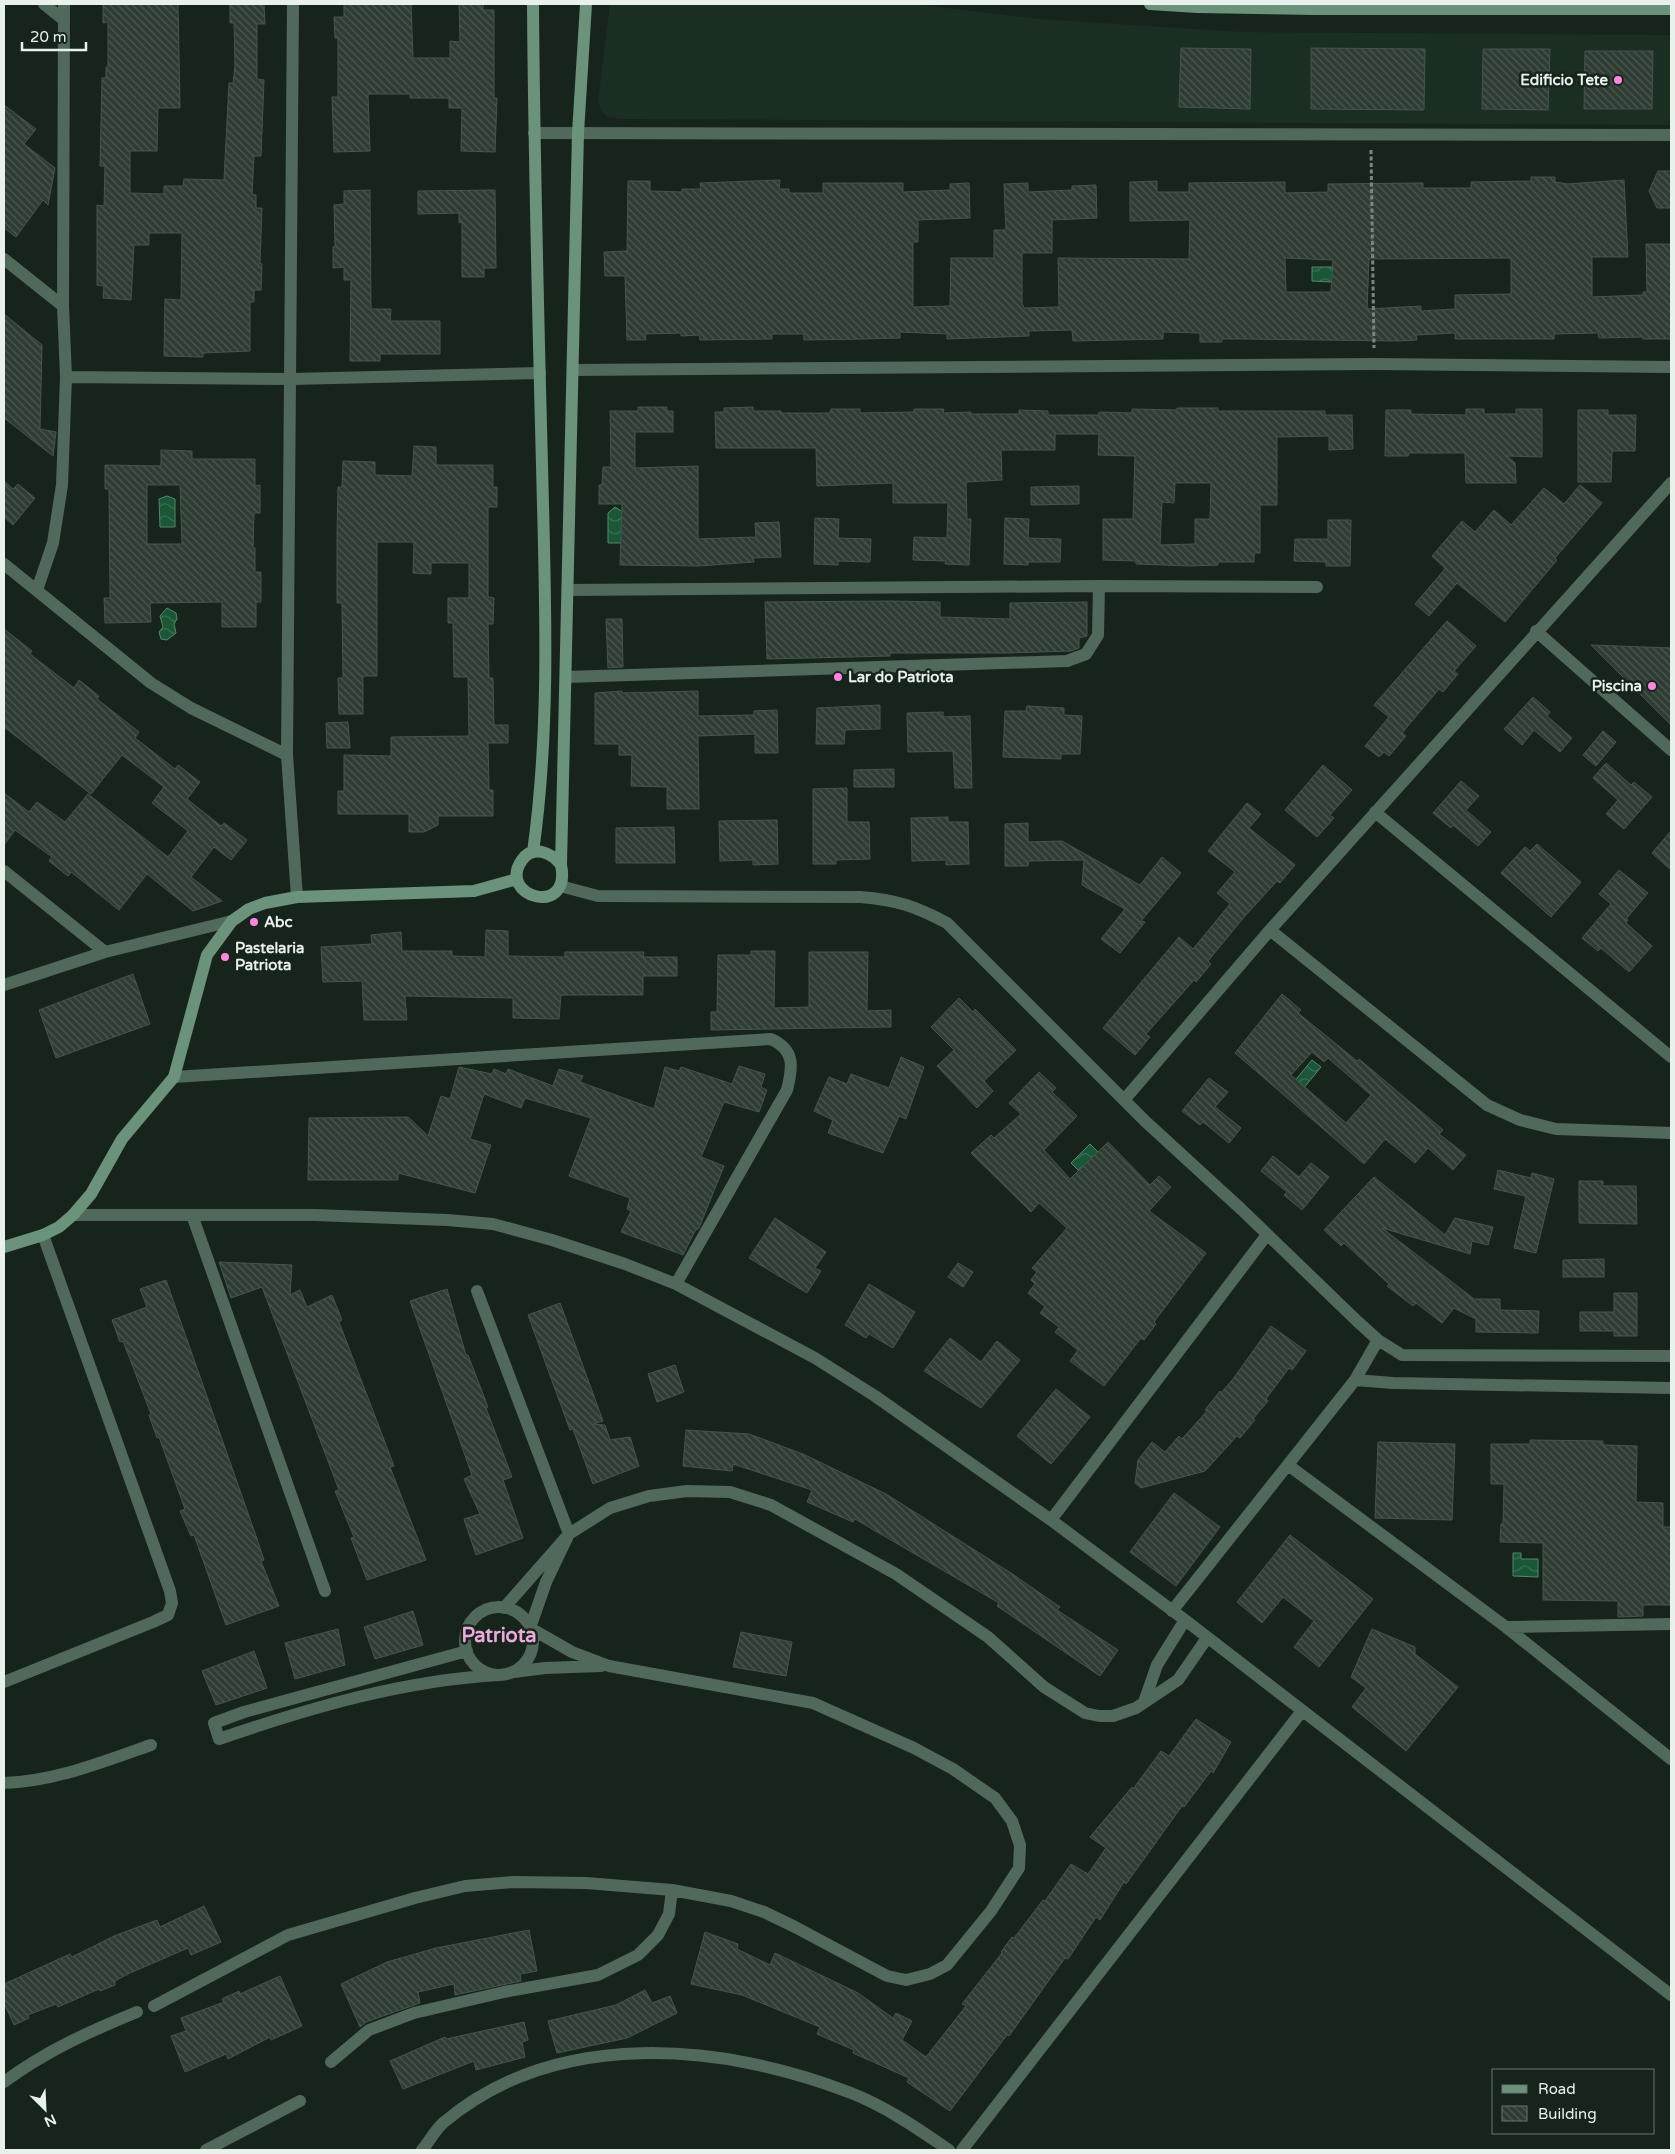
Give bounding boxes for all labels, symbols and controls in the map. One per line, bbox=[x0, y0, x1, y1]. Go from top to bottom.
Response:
scale bar bbox=[22, 20, 86, 52]
text: 20 m bbox=[30, 28, 67, 46]
place label: Edificio Tete bbox=[1520, 71, 1608, 89]
marker: Edificio Tete bbox=[1612, 74, 1624, 86]
place label: Lar do Patriota bbox=[848, 668, 954, 686]
marker: Lar do Patriota bbox=[832, 671, 844, 683]
place label: Piscina bbox=[1592, 677, 1642, 695]
marker: Piscina bbox=[1646, 680, 1658, 692]
place label: Abc bbox=[264, 913, 293, 931]
marker: Abc bbox=[248, 916, 260, 928]
place label: Pastelaria Patriota bbox=[235, 939, 304, 974]
marker: Pastelaria Patriota bbox=[219, 951, 231, 963]
district label: Patriota bbox=[461, 1624, 537, 1648]
legend bbox=[1492, 2069, 1655, 2134]
text: Road bbox=[1538, 2080, 1576, 2098]
north arrow bbox=[20, 2084, 70, 2134]
text: Building bbox=[1538, 2105, 1597, 2123]
text: N bbox=[41, 2110, 59, 2130]

